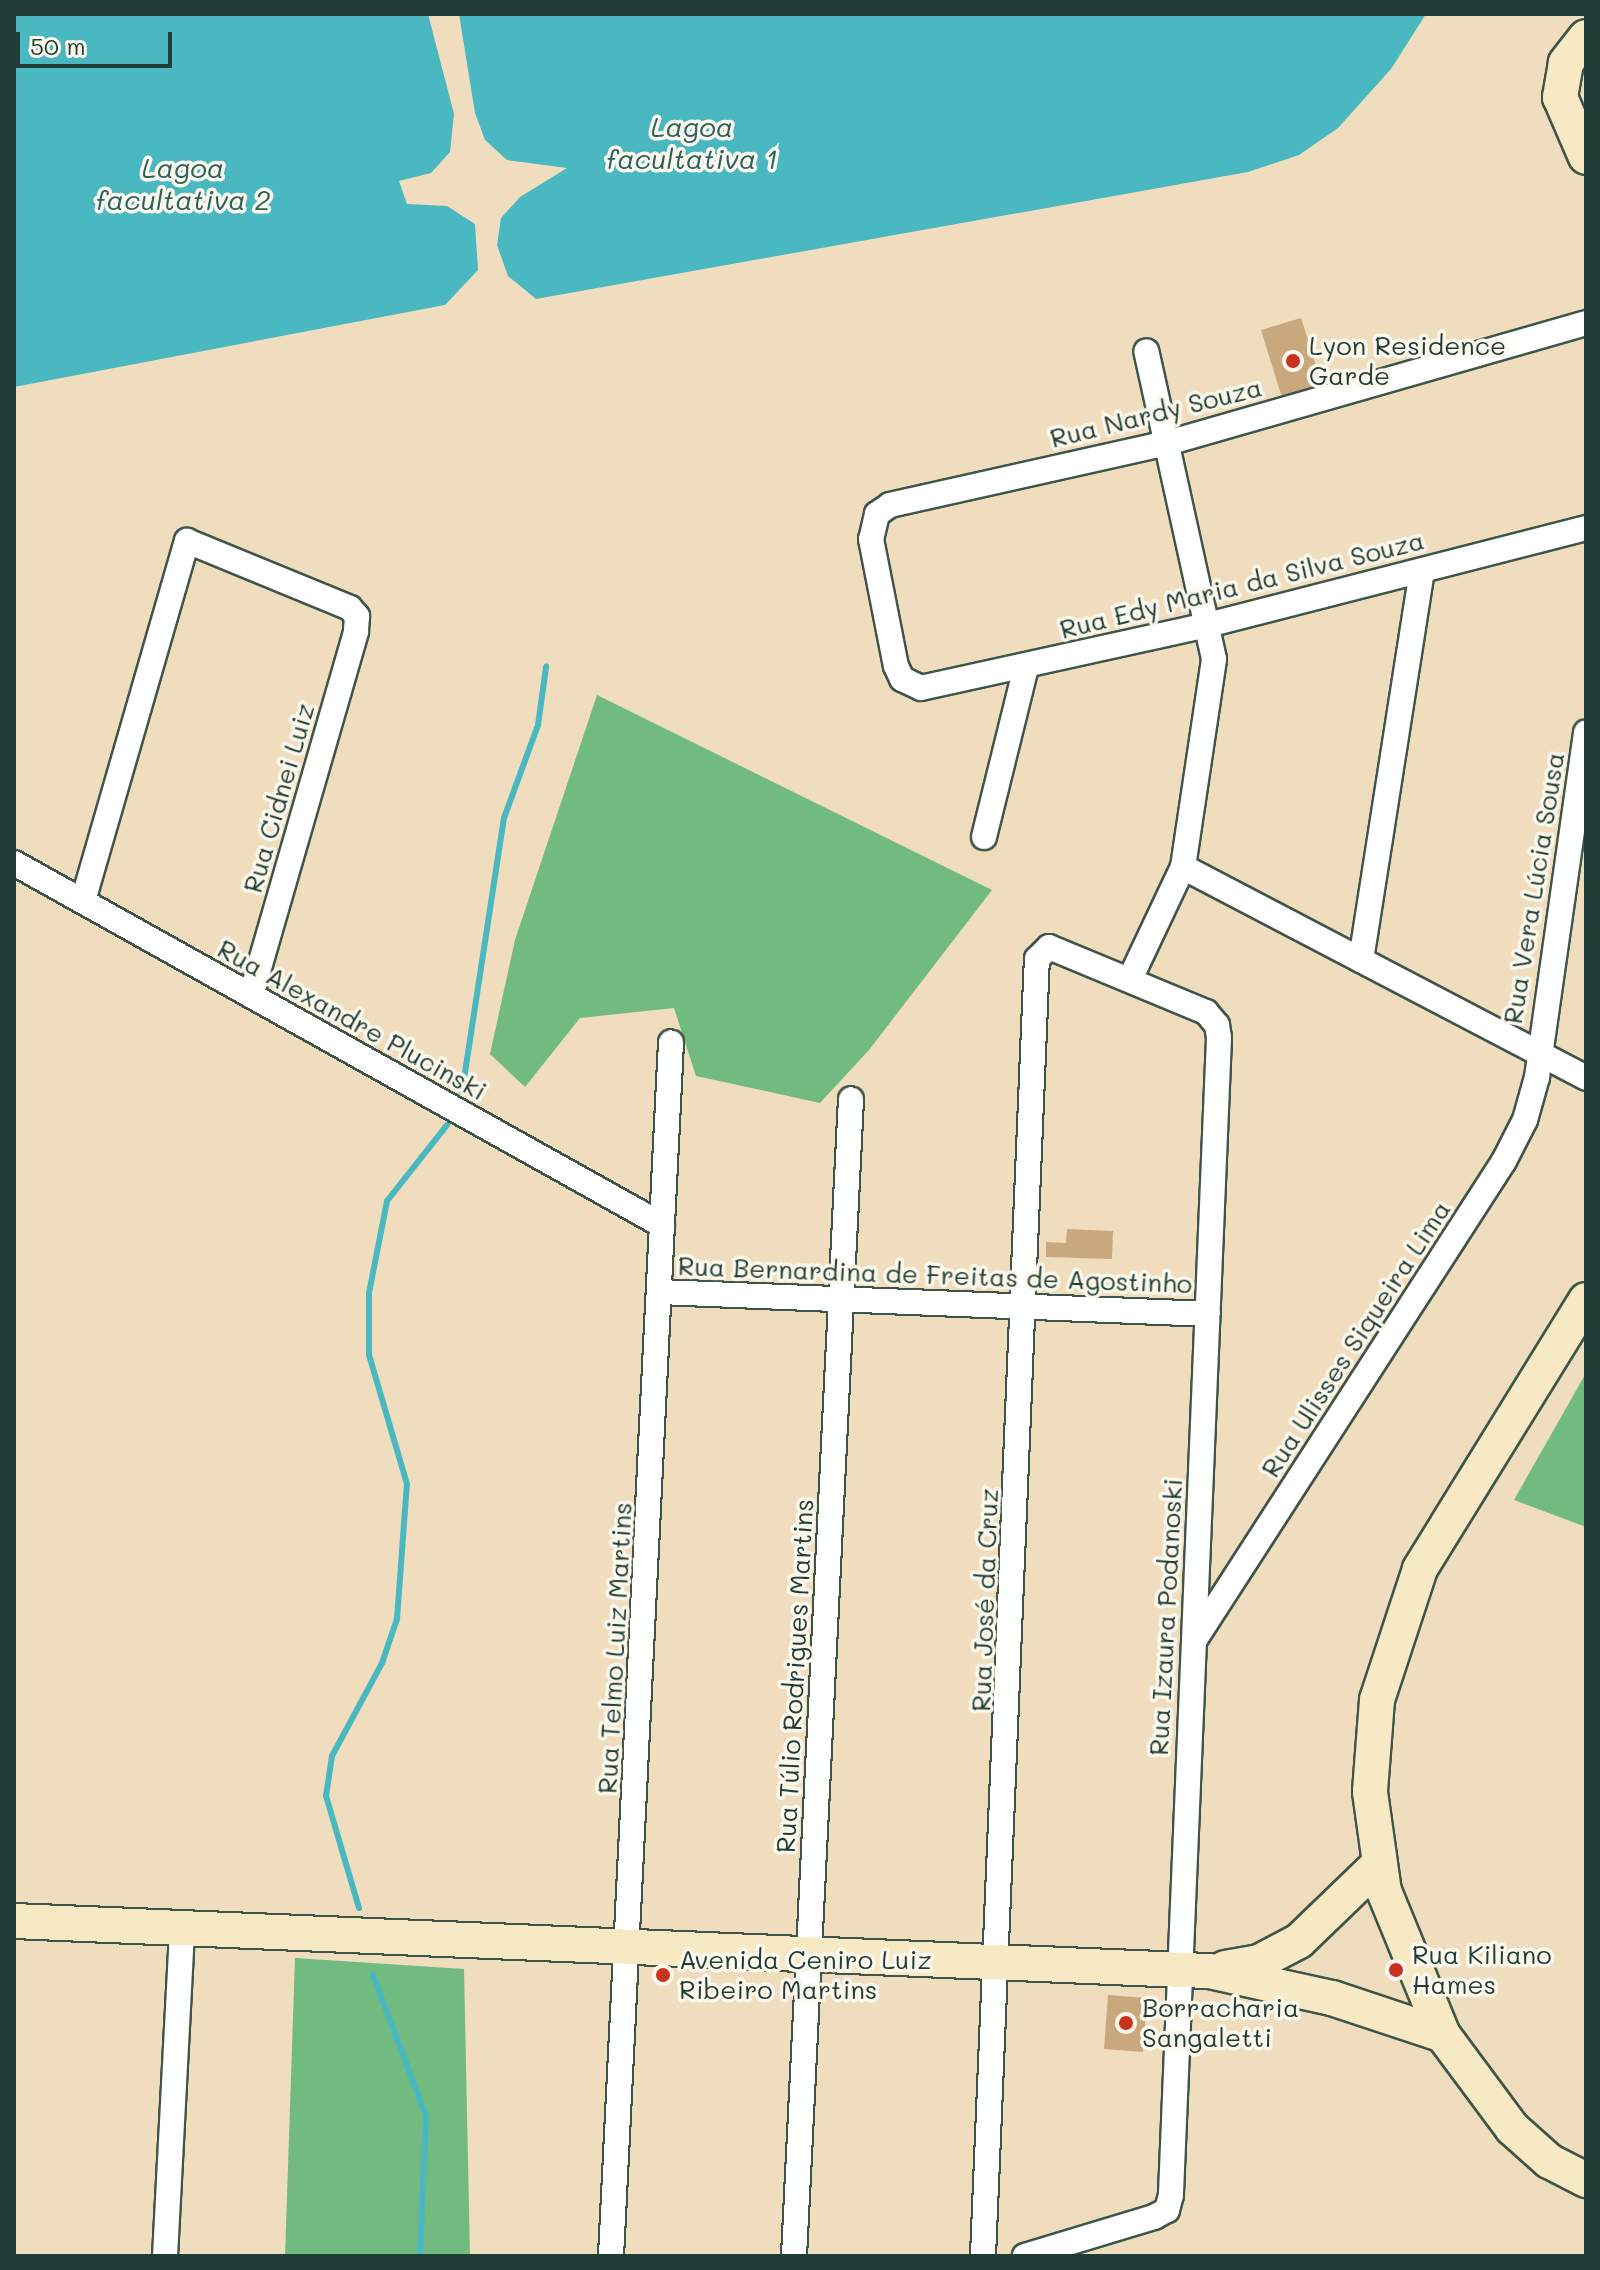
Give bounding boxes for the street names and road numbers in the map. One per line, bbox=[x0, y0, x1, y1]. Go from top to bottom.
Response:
street label: Rua Nardy Souza bbox=[1047, 372, 1265, 454]
street label: Rua Edy Maria da Silva Souza bbox=[1057, 525, 1427, 645]
street label: Rua Cidnei Luiz bbox=[237, 700, 321, 896]
street label: Rua Vera Lúcia Sousa bbox=[1497, 750, 1571, 1026]
street label: Rua Alexandre Plucinski bbox=[212, 933, 492, 1107]
street label: Rua Ulisses Siqueira Lima bbox=[1255, 1195, 1457, 1483]
street label: Rua Bernardina de Freitas de Agostinho bbox=[677, 1250, 1193, 1300]
street label: Rua Izaura Podanoski bbox=[1143, 1478, 1189, 1756]
street label: Rua José da Cruz bbox=[966, 1488, 1004, 1712]
street label: Rua Túlio Rodrigues Martins bbox=[770, 1498, 820, 1854]
street label: Rua Telmo Luiz Martins bbox=[592, 1501, 638, 1795]

